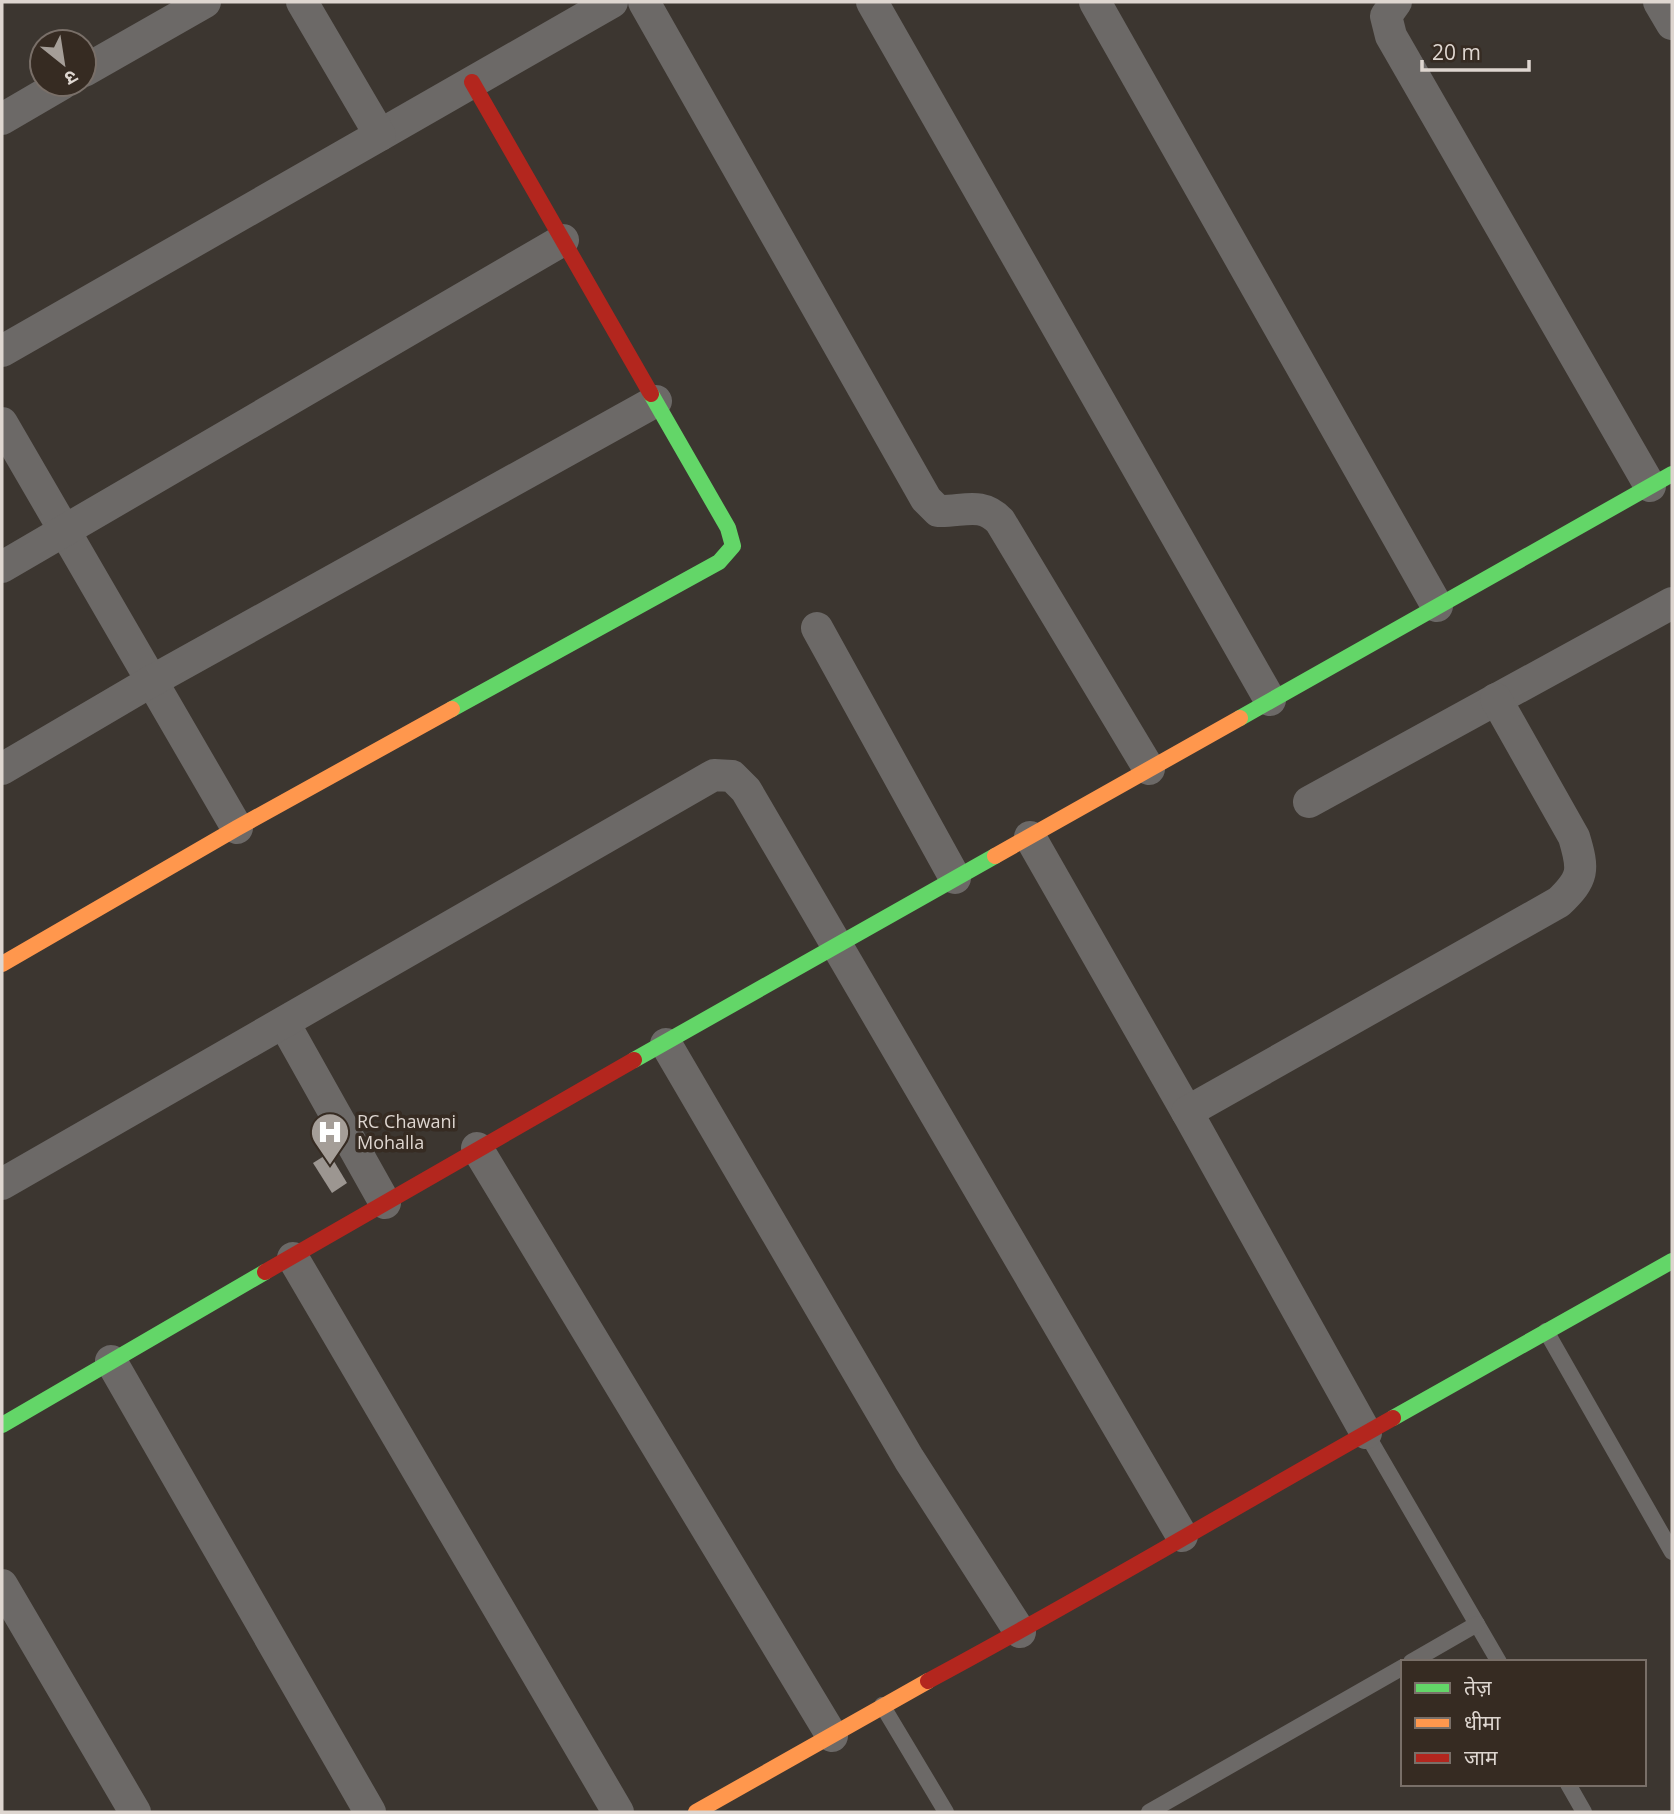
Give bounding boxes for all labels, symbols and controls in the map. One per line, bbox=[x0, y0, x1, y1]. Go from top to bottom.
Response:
north arrow bbox=[28, 28, 98, 98]
scale bar bbox=[1422, 28, 1529, 72]
text: 20 m bbox=[1432, 38, 1481, 66]
text: उ bbox=[59, 64, 83, 92]
place label: RC Chawani Mohalla bbox=[357, 1109, 456, 1154]
hospital icon: RC Chawani Mohalla bbox=[309, 1111, 351, 1166]
legend bbox=[1401, 1660, 1646, 1786]
text: तेज़ bbox=[1464, 1673, 1492, 1701]
text: धीमा bbox=[1464, 1708, 1501, 1736]
text: जाम bbox=[1464, 1743, 1498, 1771]

